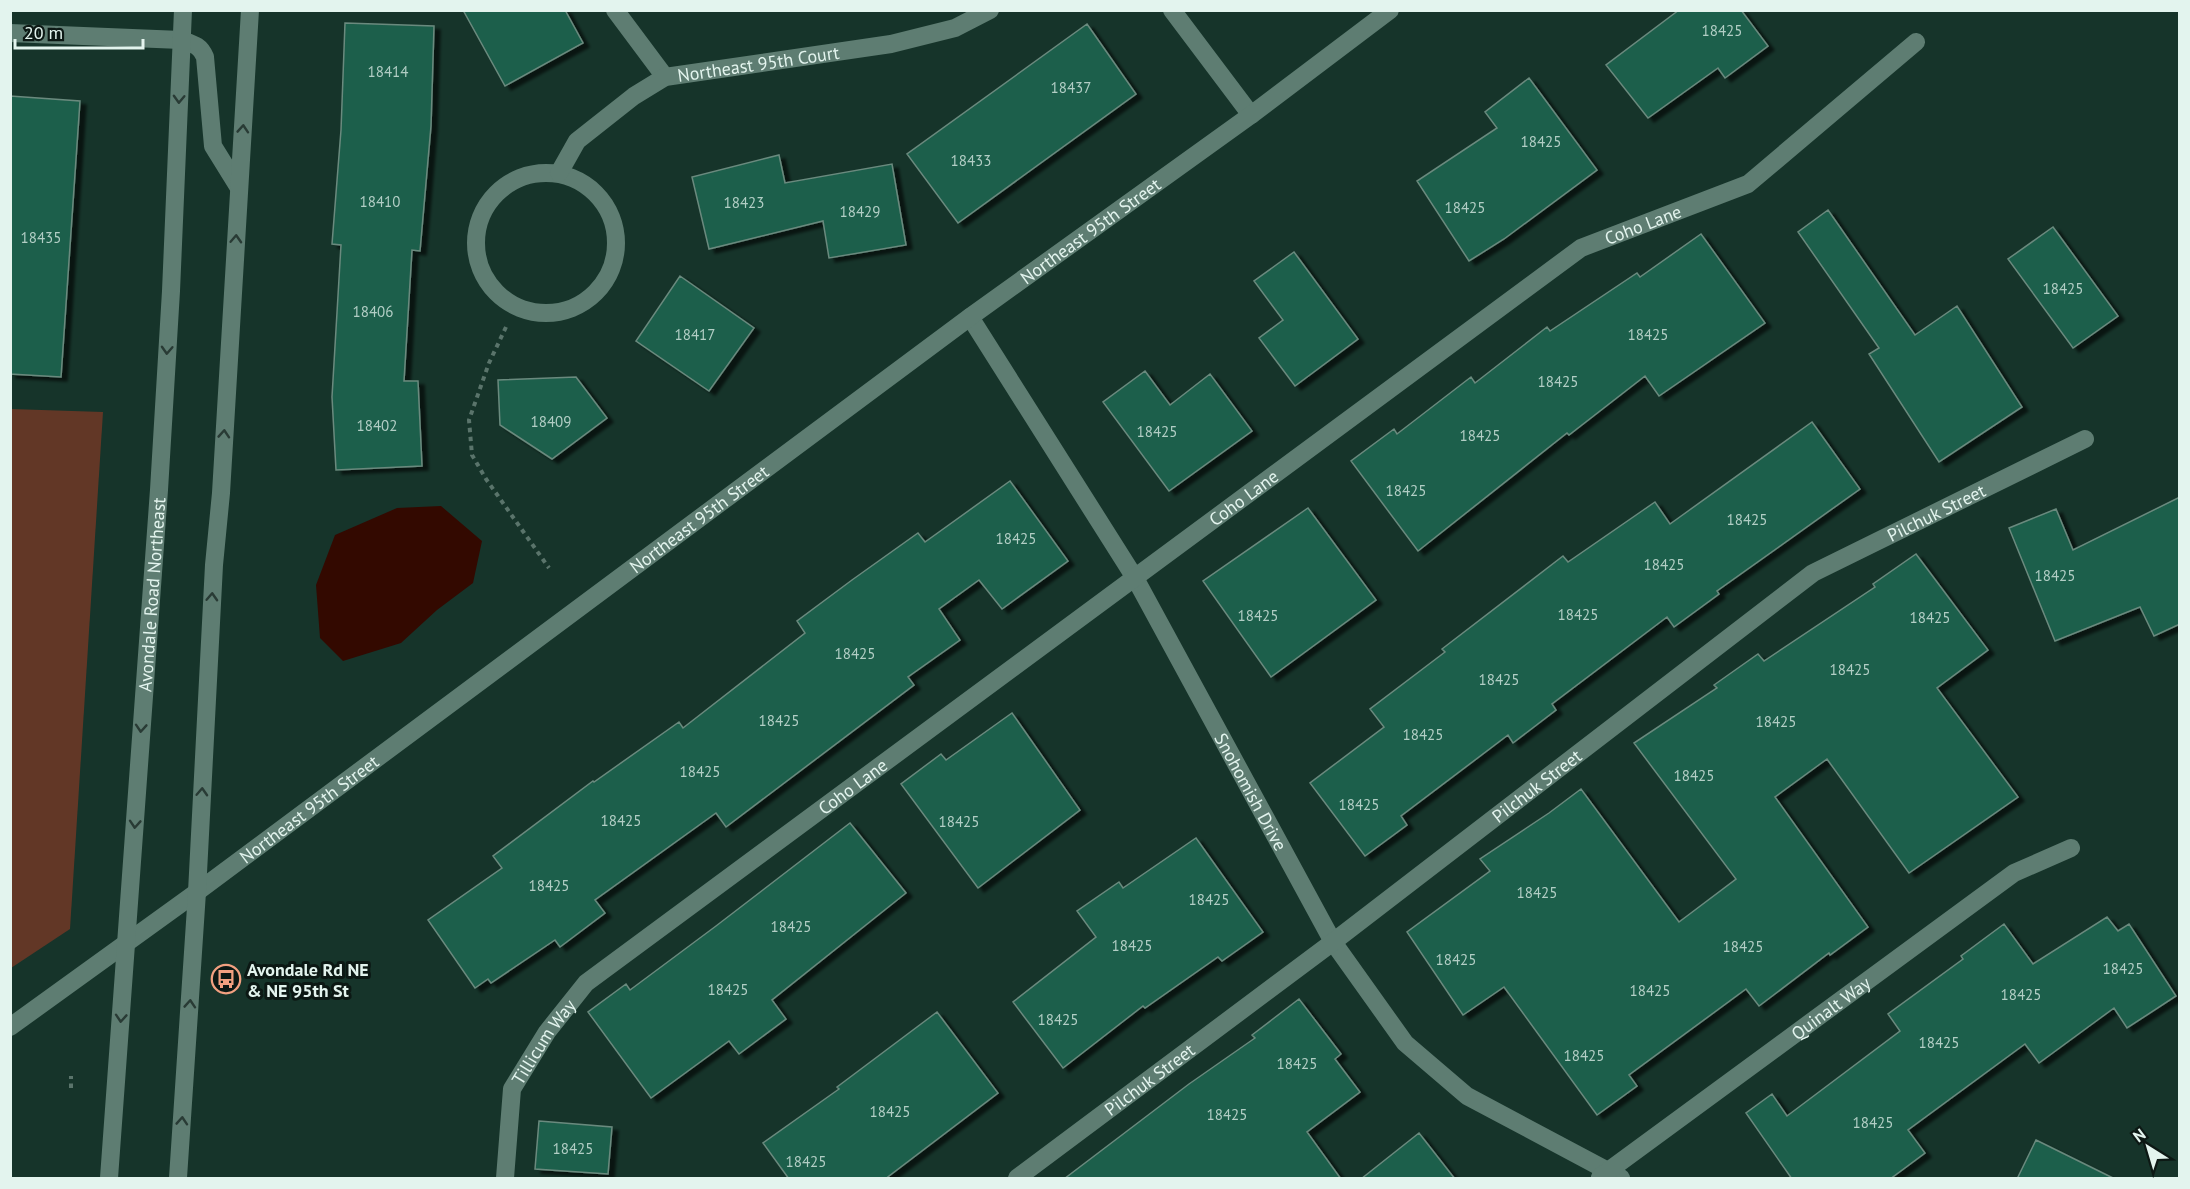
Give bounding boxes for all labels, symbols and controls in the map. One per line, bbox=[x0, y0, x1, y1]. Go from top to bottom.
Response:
scale bar bbox=[15, 12, 142, 50]
text: 20 m bbox=[24, 21, 63, 44]
house number: 18425 bbox=[1702, 21, 1742, 40]
street label: Northeast 95th Court bbox=[676, 40, 841, 87]
house number: 18414 bbox=[368, 62, 408, 81]
house number: 18437 bbox=[1051, 78, 1091, 97]
one-way arrow bbox=[172, 94, 185, 103]
one-way arrow bbox=[237, 125, 250, 134]
house number: 18425 bbox=[1521, 132, 1561, 151]
house number: 18433 bbox=[951, 151, 991, 170]
street label: Northeast 95th Street bbox=[1015, 172, 1165, 289]
house number: 18410 bbox=[360, 192, 400, 211]
house number: 18423 bbox=[724, 193, 764, 212]
house number: 18425 bbox=[1445, 198, 1485, 217]
street label: Coho Lane bbox=[1601, 199, 1685, 249]
house number: 18429 bbox=[840, 202, 880, 221]
house number: 18435 bbox=[21, 228, 61, 247]
one-way arrow bbox=[230, 234, 243, 243]
house number: 18425 bbox=[2043, 279, 2083, 298]
house number: 18406 bbox=[353, 302, 393, 321]
house number: 18417 bbox=[675, 325, 715, 344]
house number: 18425 bbox=[1628, 325, 1668, 344]
one-way arrow bbox=[161, 345, 174, 354]
house number: 18425 bbox=[1538, 372, 1578, 391]
house number: 18409 bbox=[531, 412, 571, 431]
house number: 18402 bbox=[357, 416, 397, 435]
house number: 18425 bbox=[1137, 422, 1177, 441]
house number: 18425 bbox=[1460, 426, 1500, 445]
one-way arrow bbox=[218, 430, 231, 439]
street label: Northeast 95th Street bbox=[625, 460, 773, 578]
street label: Coho Lane bbox=[1204, 464, 1283, 531]
street label: Pilchuk Street bbox=[1883, 478, 1989, 546]
house number: 18425 bbox=[1386, 481, 1426, 500]
street label: Avondale Road Northeast bbox=[133, 497, 170, 693]
house number: 18425 bbox=[1727, 510, 1767, 529]
house number: 18425 bbox=[996, 529, 1036, 548]
house number: 18425 bbox=[1644, 555, 1684, 574]
house number: 18425 bbox=[2035, 566, 2075, 585]
one-way arrow bbox=[206, 592, 219, 601]
house number: 18425 bbox=[1558, 605, 1598, 624]
house number: 18425 bbox=[1238, 606, 1278, 625]
house number: 18425 bbox=[1910, 608, 1950, 627]
house number: 18425 bbox=[835, 644, 875, 663]
house number: 18425 bbox=[1830, 660, 1870, 679]
house number: 18425 bbox=[1479, 670, 1519, 689]
house number: 18425 bbox=[759, 711, 799, 730]
house number: 18425 bbox=[1756, 712, 1796, 731]
one-way arrow bbox=[135, 724, 148, 733]
house number: 18425 bbox=[1403, 725, 1443, 744]
street label: Snohomish Drive bbox=[1210, 729, 1293, 855]
street label: Pilchuk Street bbox=[1487, 744, 1586, 827]
street label: Northeast 95th Street bbox=[235, 750, 383, 868]
street label: Coho Lane bbox=[813, 753, 892, 819]
house number: 18425 bbox=[680, 762, 720, 781]
house number: 18425 bbox=[1674, 766, 1714, 785]
one-way arrow bbox=[196, 787, 209, 796]
house number: 18425 bbox=[1339, 795, 1379, 814]
house number: 18425 bbox=[601, 811, 641, 830]
house number: 18425 bbox=[939, 812, 979, 831]
one-way arrow bbox=[128, 819, 141, 828]
house number: 18425 bbox=[529, 876, 569, 895]
house number: 18425 bbox=[1517, 883, 1557, 902]
house number: 18425 bbox=[1189, 890, 1229, 909]
house number: 18425 bbox=[771, 917, 811, 936]
house number: 18425 bbox=[1112, 936, 1152, 955]
house number: 18425 bbox=[1723, 937, 1763, 956]
house number: 18425 bbox=[1436, 950, 1476, 969]
place label: Avondale Rd NE & NE 95th St bbox=[247, 958, 369, 1002]
house number: 18425 bbox=[2103, 959, 2143, 978]
bus stop icon: Avondale Rd NE & NE 95th St bbox=[210, 963, 242, 995]
street label: Quinalt Way bbox=[1786, 971, 1875, 1045]
house number: 18425 bbox=[708, 980, 748, 999]
house number: 18425 bbox=[1630, 981, 1670, 1000]
house number: 18425 bbox=[2001, 985, 2041, 1004]
street label: Tillicum Way bbox=[506, 994, 581, 1089]
one-way arrow bbox=[183, 1000, 196, 1009]
house number: 18425 bbox=[1038, 1010, 1078, 1029]
one-way arrow bbox=[114, 1014, 127, 1023]
house number: 18425 bbox=[1919, 1033, 1959, 1052]
street label: Pilchuk Street bbox=[1100, 1038, 1199, 1120]
house number: 18425 bbox=[1564, 1046, 1604, 1065]
house number: 18425 bbox=[1277, 1054, 1317, 1073]
house number: 18425 bbox=[870, 1102, 910, 1121]
house number: 18425 bbox=[1207, 1105, 1247, 1124]
house number: 18425 bbox=[1853, 1113, 1893, 1132]
one-way arrow bbox=[175, 1116, 188, 1125]
north arrow bbox=[2118, 1117, 2178, 1177]
text: N bbox=[2129, 1124, 2149, 1146]
house number: 18425 bbox=[553, 1139, 593, 1158]
house number: 18425 bbox=[786, 1152, 826, 1171]

